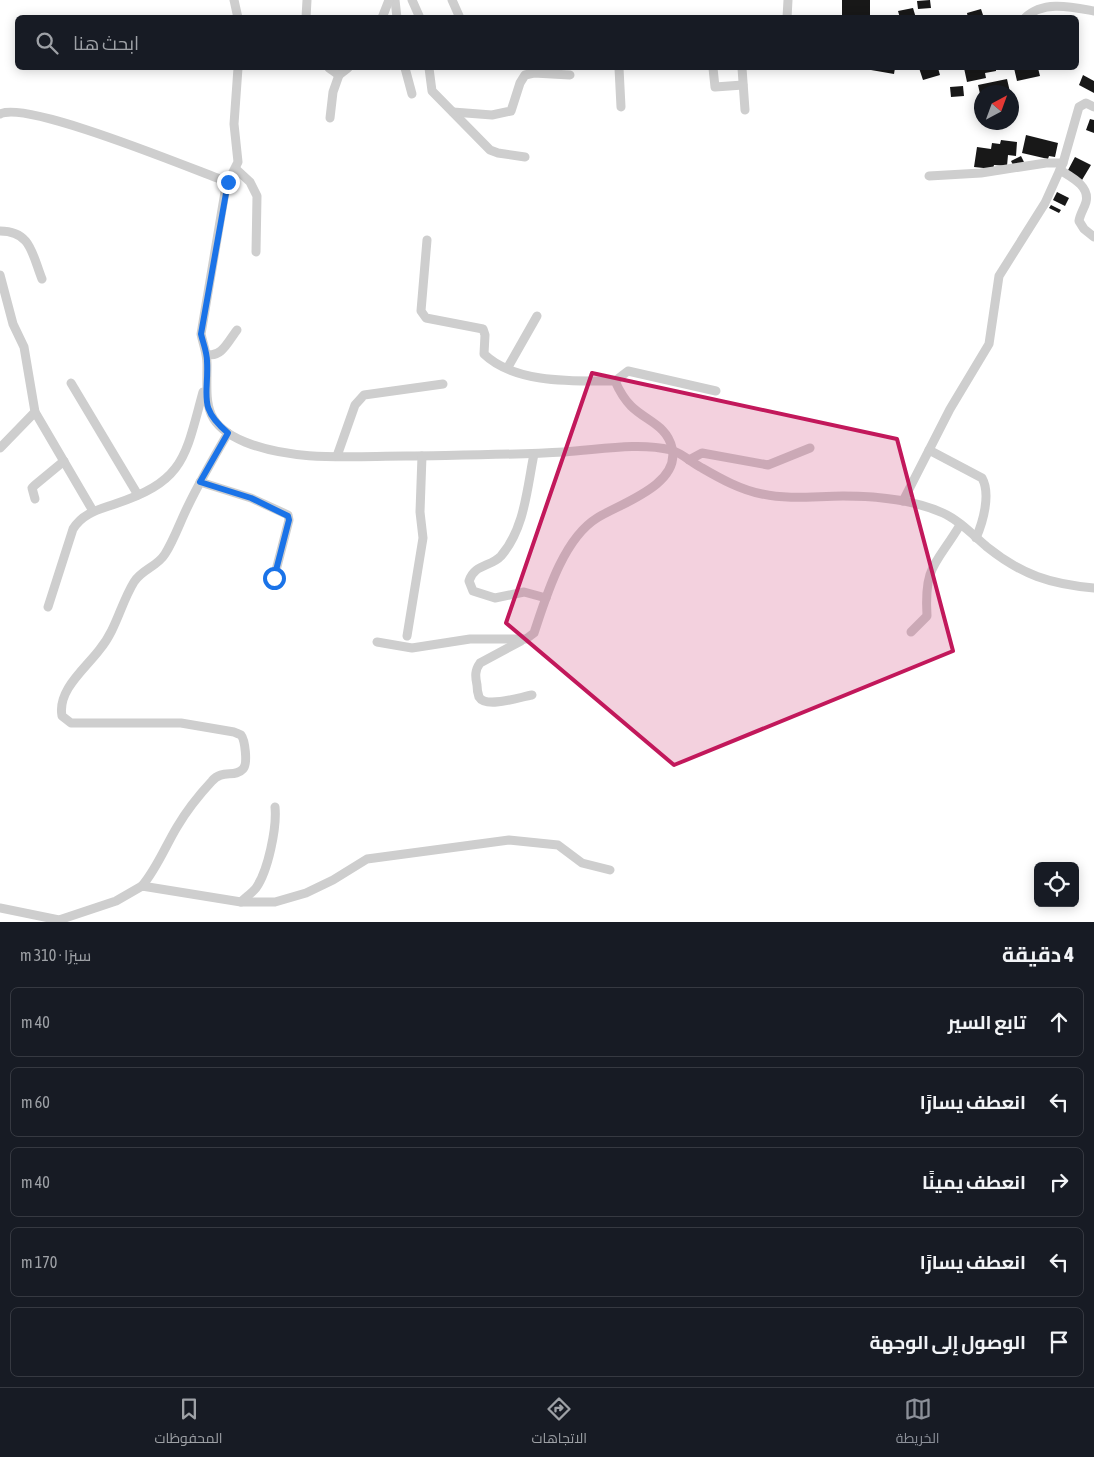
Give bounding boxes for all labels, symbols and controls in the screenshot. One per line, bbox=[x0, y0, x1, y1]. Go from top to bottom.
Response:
search box bbox=[15, 15, 1079, 70]
icon: search bbox=[33, 29, 61, 57]
text: ابحث هنا bbox=[73, 32, 139, 54]
north arrow bbox=[974, 85, 1019, 130]
route end bbox=[217, 171, 240, 194]
route start bbox=[263, 567, 286, 590]
map controls bbox=[1034, 862, 1079, 907]
button: locate bbox=[1034, 862, 1079, 907]
text: 4 دقيقة bbox=[1002, 942, 1074, 966]
text: سيرًا · 310 m bbox=[20, 946, 91, 964]
icon: ahead bbox=[1045, 1008, 1073, 1036]
text: تابع السير bbox=[948, 1011, 1026, 1033]
text: 40 m bbox=[21, 1013, 50, 1031]
icon: left bbox=[1045, 1088, 1073, 1116]
text: انعطف يسارًا bbox=[920, 1091, 1026, 1113]
text: 60 m bbox=[21, 1093, 50, 1111]
icon: right bbox=[1045, 1168, 1073, 1196]
text: انعطف يمينًا bbox=[922, 1171, 1026, 1193]
text: 40 m bbox=[21, 1173, 50, 1191]
icon: left bbox=[1045, 1248, 1073, 1276]
text: انعطف يسارًا bbox=[920, 1251, 1026, 1273]
text: 170 m bbox=[21, 1253, 57, 1271]
icon: arrive bbox=[1045, 1328, 1073, 1356]
text: الوصول إلى الوجهة bbox=[869, 1331, 1026, 1353]
tab: المحفوظات bbox=[154, 1395, 223, 1451]
tab: الاتجاهات bbox=[532, 1395, 587, 1451]
tab: الخريطة bbox=[896, 1395, 940, 1451]

